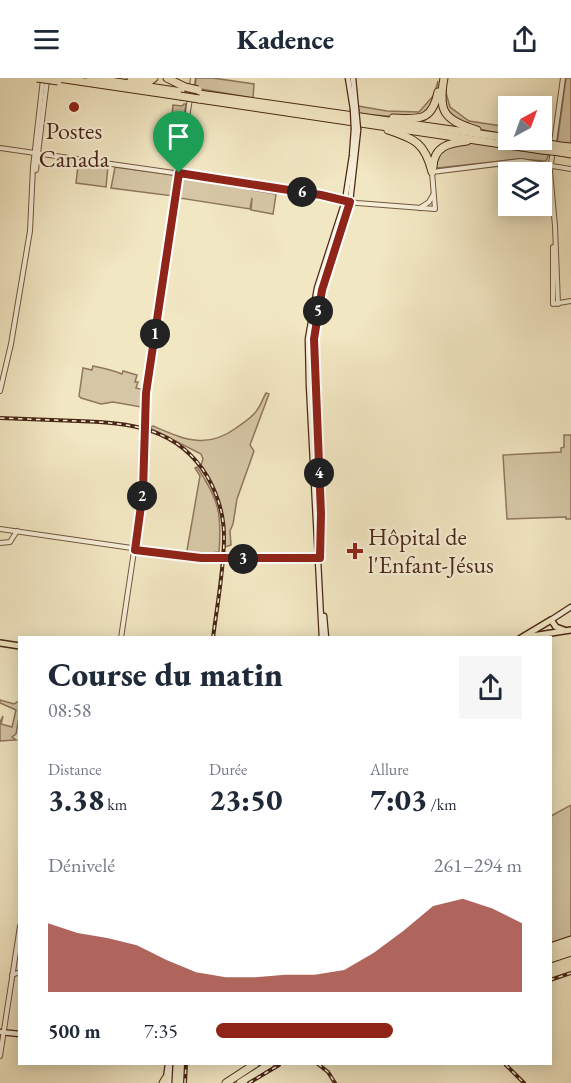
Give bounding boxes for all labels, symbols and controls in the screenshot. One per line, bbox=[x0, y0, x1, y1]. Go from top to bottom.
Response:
text: Kadence bbox=[237, 22, 334, 57]
icon: menu bbox=[30, 23, 63, 56]
icon: share bbox=[508, 23, 541, 56]
north arrow bbox=[498, 96, 552, 150]
map controls bbox=[498, 96, 552, 216]
marker: Postes Canada bbox=[67, 100, 81, 114]
pin bbox=[153, 111, 204, 173]
place label: Postes Canada bbox=[39, 115, 110, 174]
icon: arrive bbox=[162, 120, 195, 153]
button: layers bbox=[498, 162, 552, 216]
pin: 6 bbox=[287, 177, 317, 207]
text: 6 bbox=[298, 181, 306, 202]
pin: 5 bbox=[303, 296, 333, 326]
text: 5 bbox=[314, 300, 322, 321]
pin: 1 bbox=[140, 319, 170, 349]
text: 1 bbox=[151, 323, 159, 344]
pin: 4 bbox=[304, 458, 334, 488]
text: 4 bbox=[315, 462, 323, 483]
pin: 2 bbox=[127, 481, 157, 511]
text: 2 bbox=[138, 485, 146, 506]
place label: Hôpital de l'Enfant-Jésus bbox=[368, 521, 494, 580]
marker: Hôpital de l'Enfant-Jésus bbox=[346, 542, 364, 560]
pin: 3 bbox=[228, 544, 258, 574]
text: 3 bbox=[239, 548, 247, 569]
text: Course du matin bbox=[48, 653, 283, 696]
button: share bbox=[459, 656, 522, 719]
text: 08:58 bbox=[48, 697, 91, 723]
text: Distance bbox=[48, 759, 101, 780]
text: Durée bbox=[209, 759, 247, 780]
text: Allure bbox=[370, 759, 409, 780]
text: 3.38 bbox=[48, 780, 104, 819]
text: 23:50 bbox=[209, 780, 282, 819]
text: 7:03 bbox=[370, 780, 427, 819]
text: km bbox=[104, 794, 127, 815]
text: /km bbox=[427, 794, 457, 815]
text: Dénivelé bbox=[48, 852, 115, 878]
text: 261–294 m bbox=[434, 852, 522, 878]
text: 500 m bbox=[48, 1018, 101, 1044]
text: 7:35 bbox=[144, 1018, 178, 1044]

